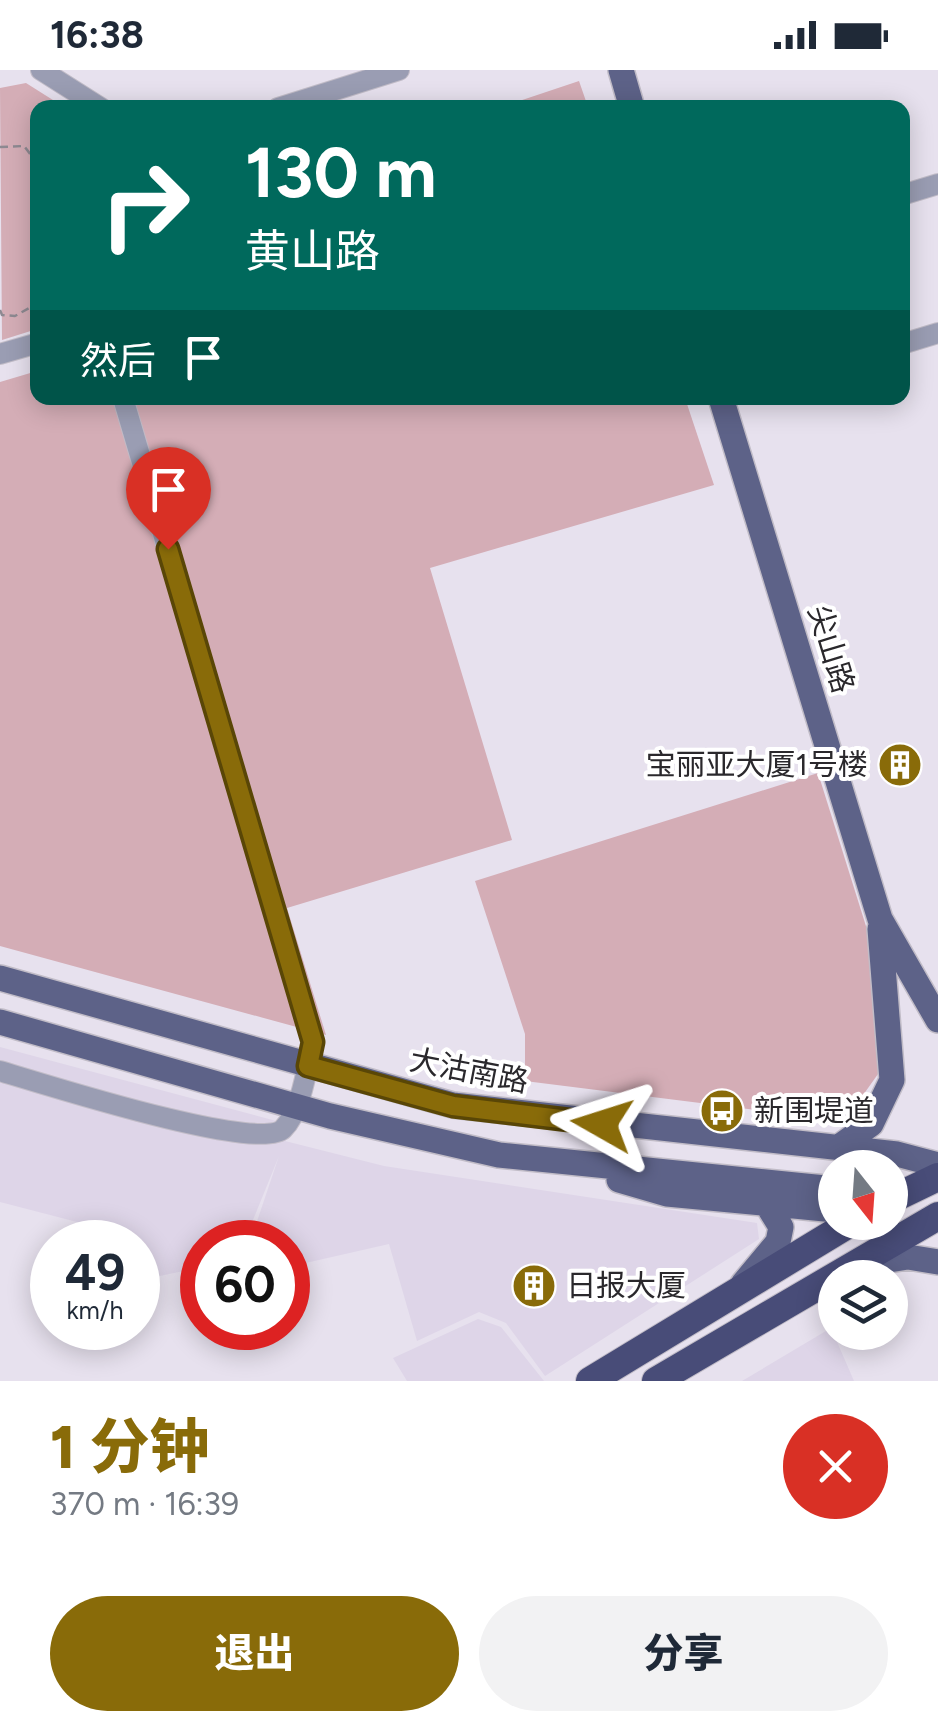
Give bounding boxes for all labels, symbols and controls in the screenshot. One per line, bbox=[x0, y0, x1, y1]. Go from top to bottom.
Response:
text: 16:38 bbox=[50, 12, 144, 58]
text: 130 m bbox=[245, 130, 437, 215]
icon: right bbox=[80, 140, 210, 270]
text: 黄山路 bbox=[245, 224, 380, 278]
icon: arrive bbox=[176, 330, 231, 385]
text: 然后 bbox=[80, 338, 156, 384]
pin bbox=[126, 447, 211, 550]
icon: arrive bbox=[141, 462, 196, 517]
street label: 尖山路 bbox=[801, 600, 862, 697]
building icon: 宝丽亚大厦1号楼 bbox=[877, 742, 923, 788]
place label: 宝丽亚大厦1号楼 bbox=[646, 746, 868, 783]
street label: 大沽南路 bbox=[407, 1041, 532, 1100]
position arrow bbox=[550, 1072, 654, 1176]
bus stop icon: 新围堤道 bbox=[699, 1088, 745, 1134]
place label: 新围堤道 bbox=[754, 1092, 874, 1129]
north arrow bbox=[818, 1150, 908, 1240]
map controls bbox=[818, 1150, 908, 1350]
speed limit sign: 60 bbox=[180, 1220, 310, 1350]
text: 49 bbox=[65, 1242, 125, 1303]
button: layers bbox=[818, 1260, 908, 1350]
building icon: 日报大厦 bbox=[511, 1263, 557, 1309]
place label: 日报大厦 bbox=[566, 1267, 686, 1304]
text: km/h bbox=[66, 1295, 124, 1325]
text: 1 分钟 bbox=[50, 1411, 210, 1483]
button: close bbox=[783, 1414, 888, 1519]
text: 370 m · 16:39 bbox=[50, 1485, 239, 1523]
button: 退出 bbox=[50, 1596, 459, 1711]
button: 分享 bbox=[479, 1596, 888, 1711]

